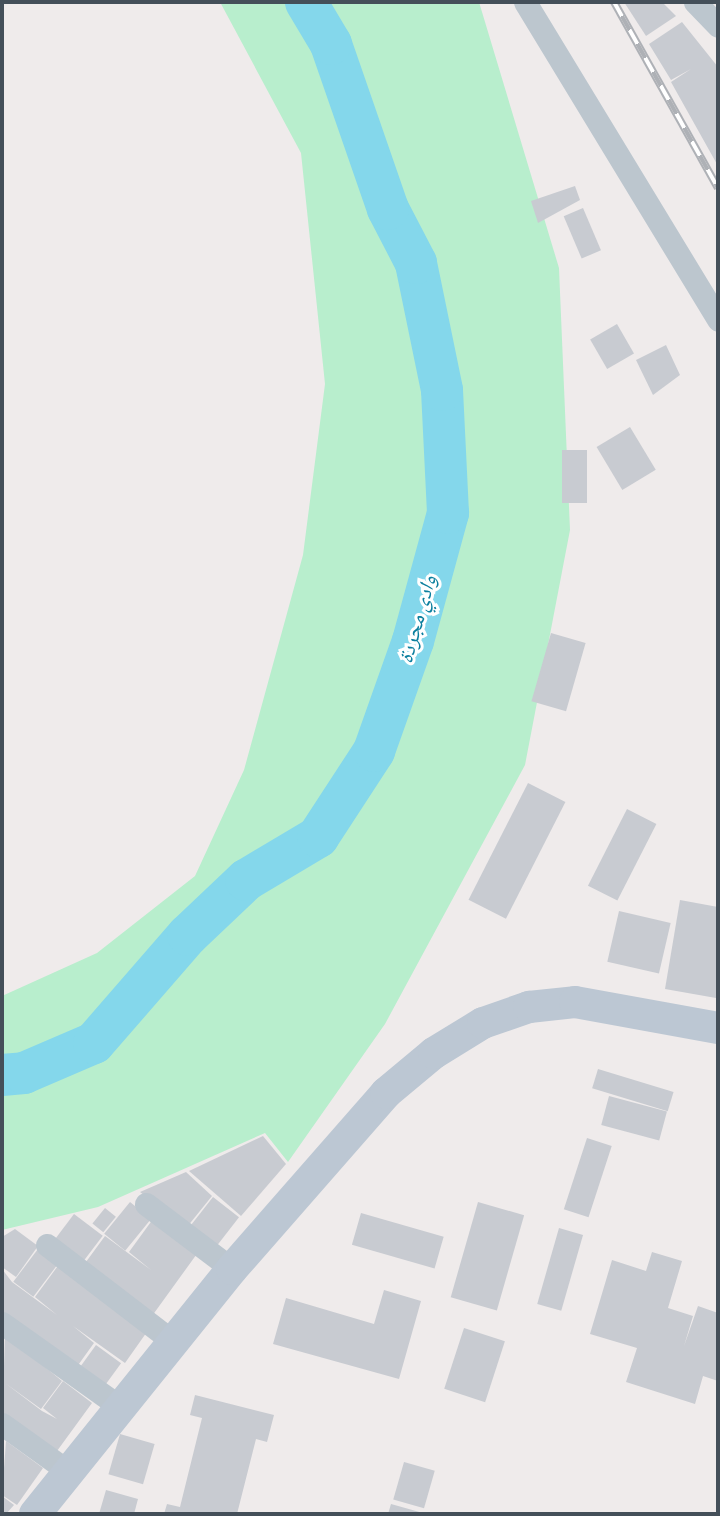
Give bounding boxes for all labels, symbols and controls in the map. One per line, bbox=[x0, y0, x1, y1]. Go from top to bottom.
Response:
water label: وادي مجردة bbox=[392, 572, 442, 666]

